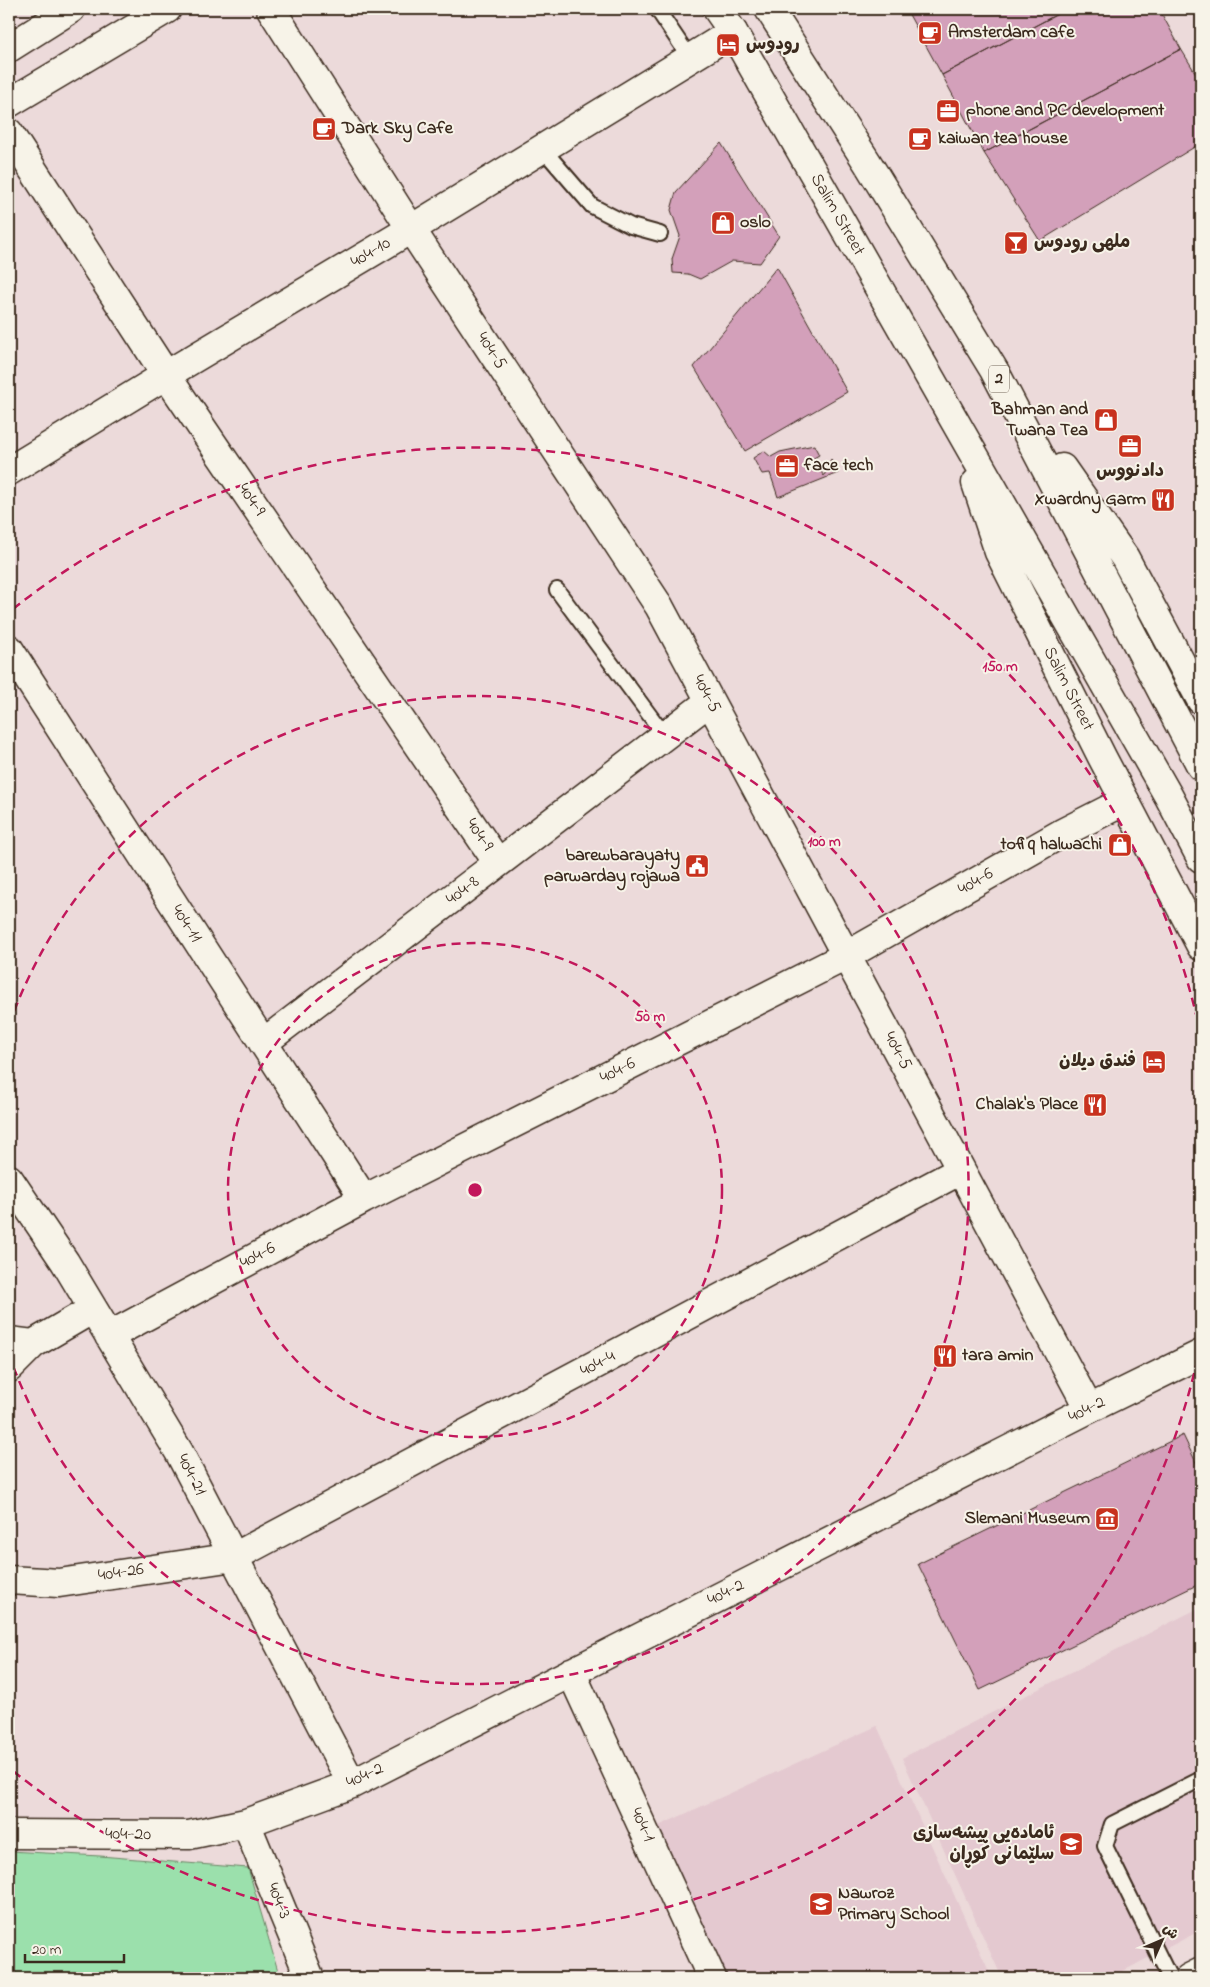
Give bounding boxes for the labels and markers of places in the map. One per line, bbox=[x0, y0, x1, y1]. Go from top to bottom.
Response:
cafe icon: Amsterdam cafe bbox=[917, 20, 943, 46]
place label: Amsterdam cafe bbox=[948, 20, 1075, 46]
hotel icon: رودوس bbox=[715, 32, 741, 58]
place label: رودوس bbox=[746, 32, 800, 58]
office icon: phone and PC development bbox=[935, 98, 961, 124]
place label: phone and PC development bbox=[966, 98, 1165, 124]
cafe icon: Dark Sky Cafe bbox=[311, 116, 337, 142]
place label: Dark Sky Cafe bbox=[341, 116, 454, 143]
cafe icon: kaiwan tea house bbox=[907, 126, 933, 152]
place label: kaiwan tea house bbox=[938, 126, 1068, 152]
shop icon: oslo bbox=[710, 210, 736, 236]
place label: oslo bbox=[740, 210, 771, 236]
bar icon: ملهى رودوس bbox=[1003, 230, 1029, 256]
place label: ملهى رودوس bbox=[1034, 230, 1130, 256]
place label: Bahman and Twana Tea bbox=[991, 397, 1089, 444]
shop icon: Bahman and Twana Tea bbox=[1093, 407, 1119, 433]
office icon: دادنووس bbox=[1117, 433, 1143, 459]
office icon: face tech bbox=[774, 453, 800, 479]
place label: face tech bbox=[803, 453, 874, 479]
place label: دادنووس bbox=[1096, 459, 1164, 485]
place label: Xwardny Garm bbox=[1034, 487, 1146, 514]
restaurant icon: Xwardny Garm bbox=[1150, 487, 1176, 513]
place label: tofiq halwachi bbox=[999, 832, 1102, 858]
shop icon: tofiq halwachi bbox=[1107, 832, 1133, 858]
place label: barewbarayaty parwarday rojawa bbox=[544, 843, 680, 891]
public building icon: barewbarayaty parwarday rojawa bbox=[684, 853, 710, 879]
place label: فندق ديلان bbox=[1059, 1049, 1136, 1075]
hotel icon: فندق ديلان bbox=[1141, 1049, 1167, 1075]
place label: Chalak's Place bbox=[976, 1092, 1079, 1118]
restaurant icon: Chalak's Place bbox=[1082, 1092, 1108, 1118]
centre of rings bbox=[466, 1181, 484, 1199]
restaurant icon: tara amin bbox=[932, 1343, 958, 1369]
place label: tara amin bbox=[961, 1343, 1033, 1369]
place label: Slemani Museum bbox=[964, 1506, 1090, 1532]
museum icon: Slemani Museum bbox=[1094, 1506, 1120, 1532]
place label: ئامادەیی پیشەسازی سلێمانی کوڕان bbox=[913, 1821, 1054, 1868]
school or university icon: ئامادەیی پیشەسازی سلێمانی کوڕان bbox=[1058, 1831, 1084, 1857]
place label: Nawroz Primary School bbox=[838, 1881, 949, 1929]
school or university icon: Nawroz Primary School bbox=[808, 1891, 834, 1917]

